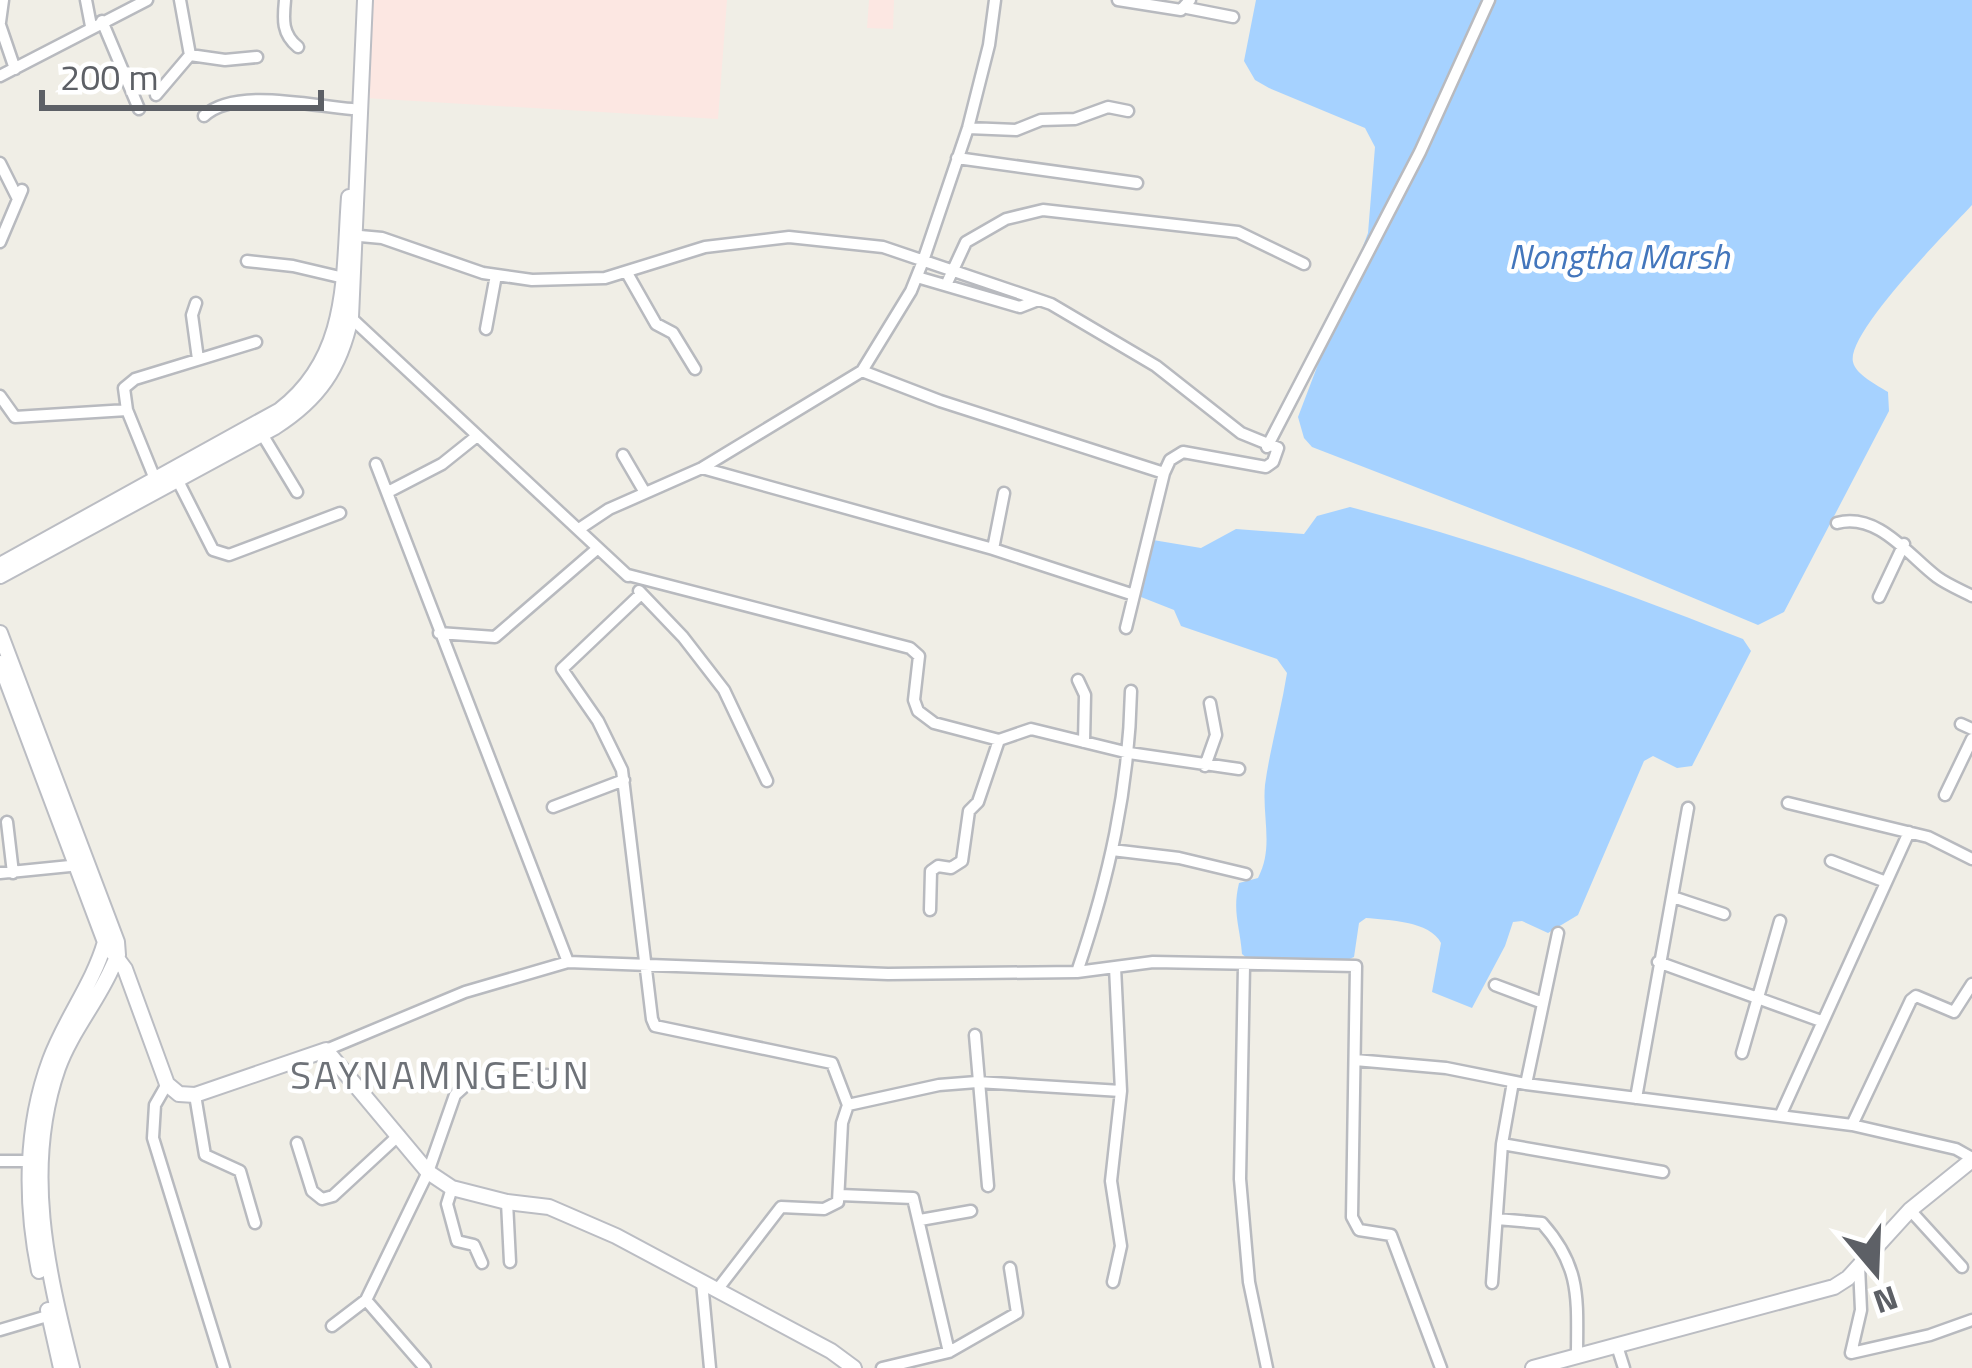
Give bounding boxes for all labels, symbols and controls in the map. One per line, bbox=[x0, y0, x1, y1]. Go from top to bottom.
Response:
scale bar bbox=[42, 36, 321, 110]
text: 200 m bbox=[60, 49, 159, 104]
water label: Nongtha Marsh bbox=[1508, 228, 1731, 283]
district label: SAYNAMNGEUN bbox=[290, 1045, 592, 1104]
north arrow bbox=[1816, 1212, 1936, 1332]
text: N bbox=[1867, 1273, 1905, 1328]

